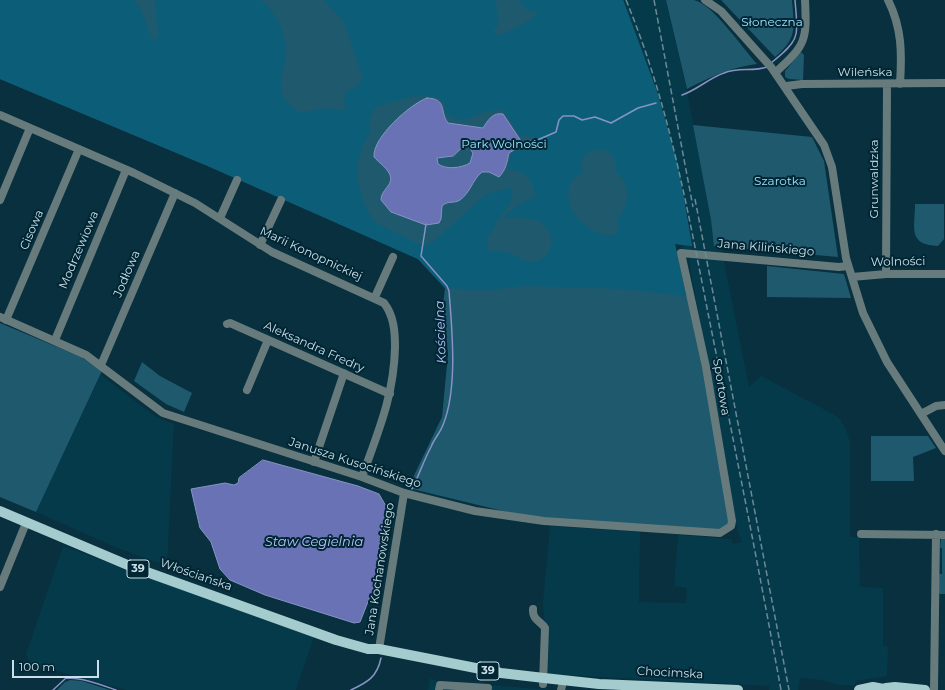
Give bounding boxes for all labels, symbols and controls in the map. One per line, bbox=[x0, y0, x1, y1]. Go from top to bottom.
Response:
park label: Słoneczna bbox=[741, 15, 803, 29]
street label: Wileńska bbox=[838, 65, 892, 79]
park label: Park Wolności bbox=[461, 137, 547, 151]
street label: Grunwaldzka bbox=[867, 139, 881, 219]
park label: Szarotka bbox=[754, 174, 806, 188]
street label: Cisowa bbox=[17, 208, 47, 252]
street label: Modrzewiowa bbox=[56, 209, 102, 291]
street label: Marii Konopnickiej bbox=[258, 224, 364, 284]
street label: Jana Kilińskiego bbox=[717, 237, 815, 259]
street label: Jodłowa bbox=[111, 248, 143, 300]
street label: Wolności bbox=[870, 254, 926, 270]
water label: Kościelna bbox=[432, 300, 450, 364]
street label: Aleksandra Fredry bbox=[261, 318, 367, 376]
street label: Sportowa bbox=[709, 358, 733, 416]
street label: Janusza Kusocińskiego bbox=[287, 435, 423, 491]
street label: Jana Kochanowskiego bbox=[362, 502, 398, 636]
water label: Staw Cegielnia bbox=[265, 534, 363, 550]
street label: Włościańska bbox=[158, 556, 234, 594]
road number: 39 bbox=[127, 560, 149, 578]
scale bar bbox=[14, 652, 101, 678]
text: 100 m bbox=[19, 659, 55, 674]
road number: 39 bbox=[477, 662, 499, 680]
street label: Chocimska bbox=[636, 664, 704, 682]

